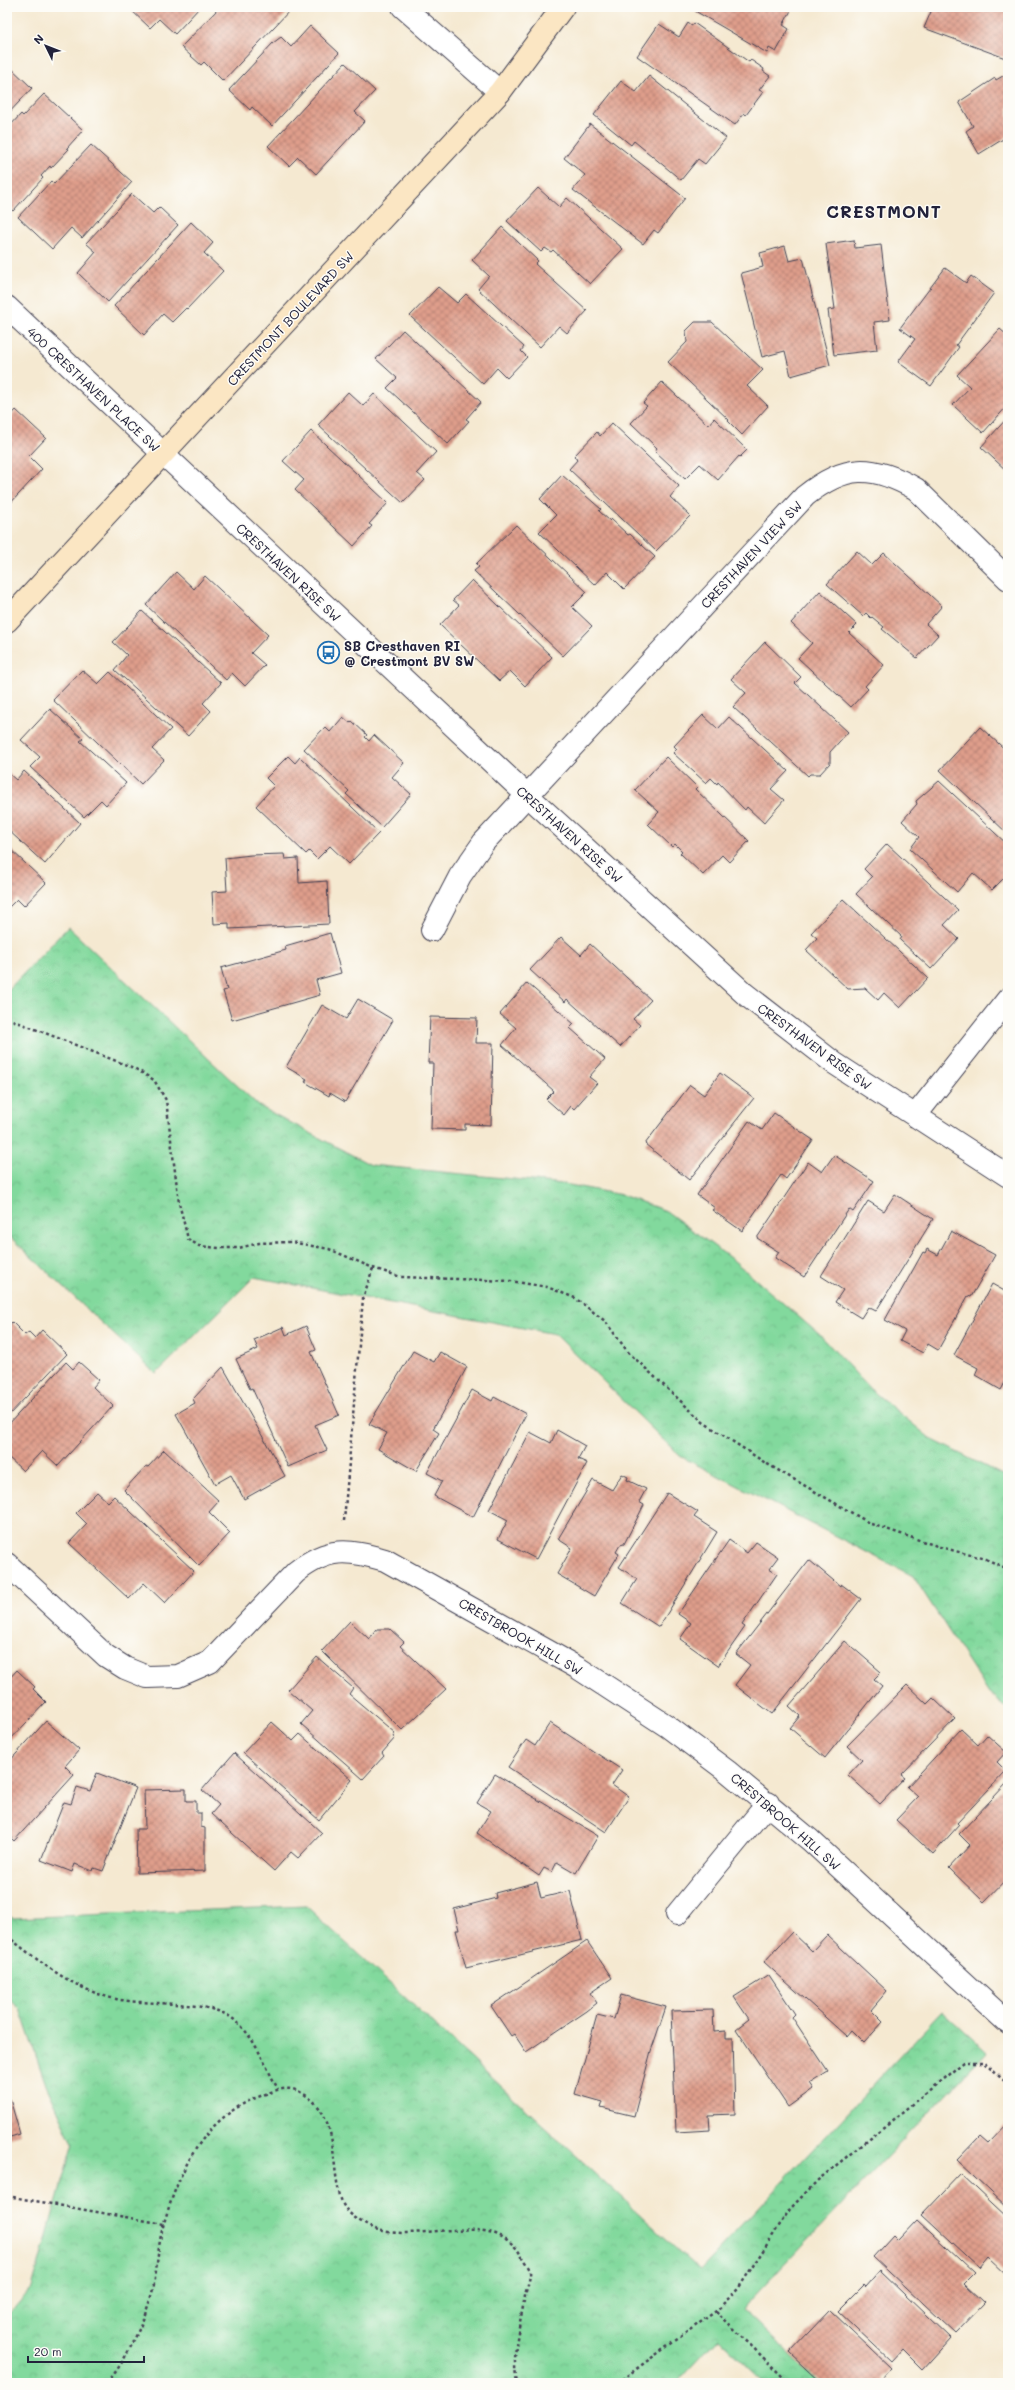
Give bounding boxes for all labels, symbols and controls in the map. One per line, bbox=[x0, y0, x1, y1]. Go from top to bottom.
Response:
north arrow bbox=[26, 26, 66, 66]
text: N bbox=[30, 31, 47, 47]
district label: CRESTMONT bbox=[826, 200, 942, 222]
street label: CRESTMONT BOULEVARD SW bbox=[223, 247, 357, 389]
street label: 400 CRESTHAVEN PLACE SW bbox=[24, 323, 164, 455]
street label: CRESTHAVEN VIEW SW bbox=[697, 497, 805, 611]
street label: CRESTHAVEN RISE SW bbox=[233, 519, 345, 625]
place label: SB Cresthaven RI @ Crestmont BV SW bbox=[344, 637, 474, 669]
bus stop icon: SB Cresthaven RI @ Crestmont BV SW bbox=[316, 639, 342, 665]
street label: CRESTHAVEN RISE SW bbox=[513, 782, 627, 886]
street label: CRESTHAVEN RISE SW bbox=[755, 999, 875, 1093]
street label: CRESTBROOK HILL SW bbox=[456, 1594, 586, 1678]
street label: CRESTBROOK HILL SW bbox=[728, 1769, 844, 1873]
scale bar bbox=[28, 2338, 144, 2364]
text: 20 m bbox=[34, 2343, 62, 2359]

